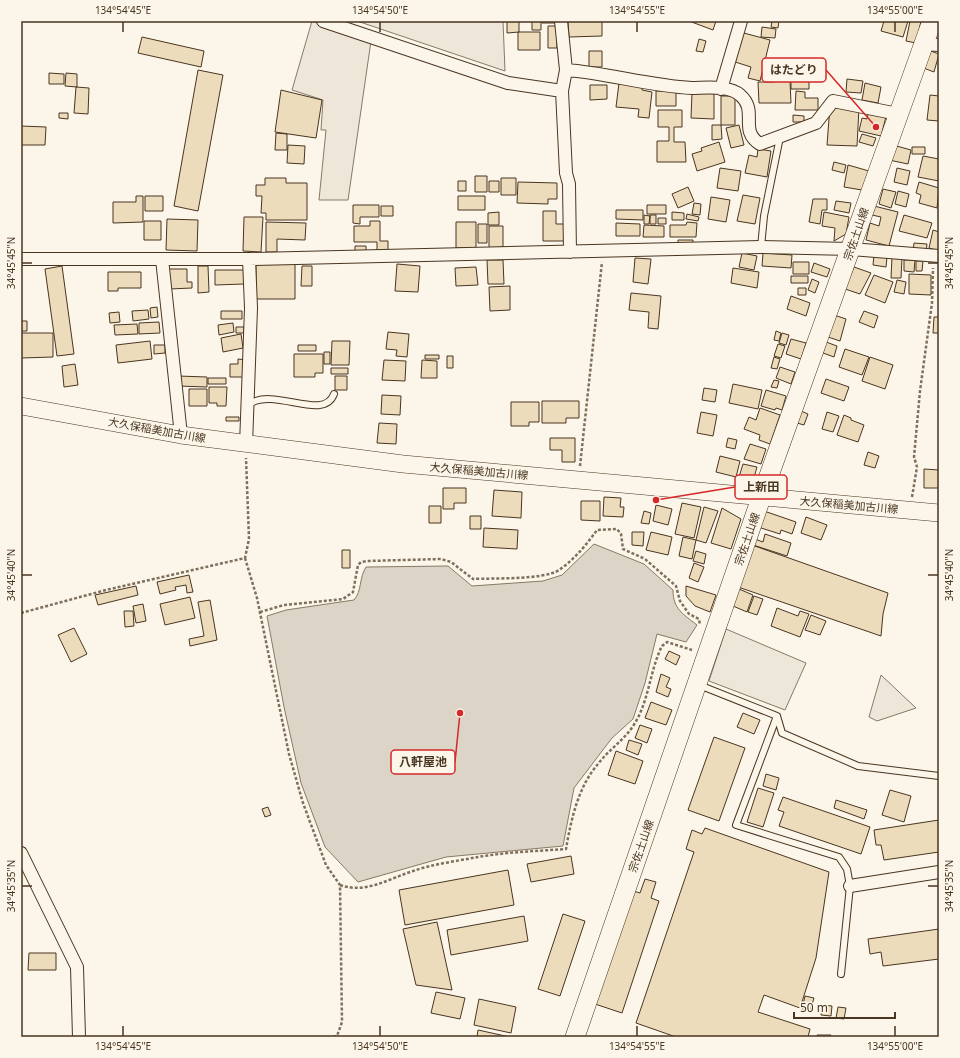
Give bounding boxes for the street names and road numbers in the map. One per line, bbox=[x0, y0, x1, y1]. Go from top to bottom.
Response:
street label: 宗佐土山線 bbox=[839, 205, 872, 262]
street label: 大久保稲美加古川線 bbox=[107, 414, 207, 445]
street label: 大久保稲美加古川線 bbox=[429, 459, 529, 482]
street label: 大久保稲美加古川線 bbox=[799, 493, 899, 516]
street label: 宗佐土山線 bbox=[730, 510, 763, 567]
street label: 宗佐土山線 bbox=[624, 817, 657, 874]

